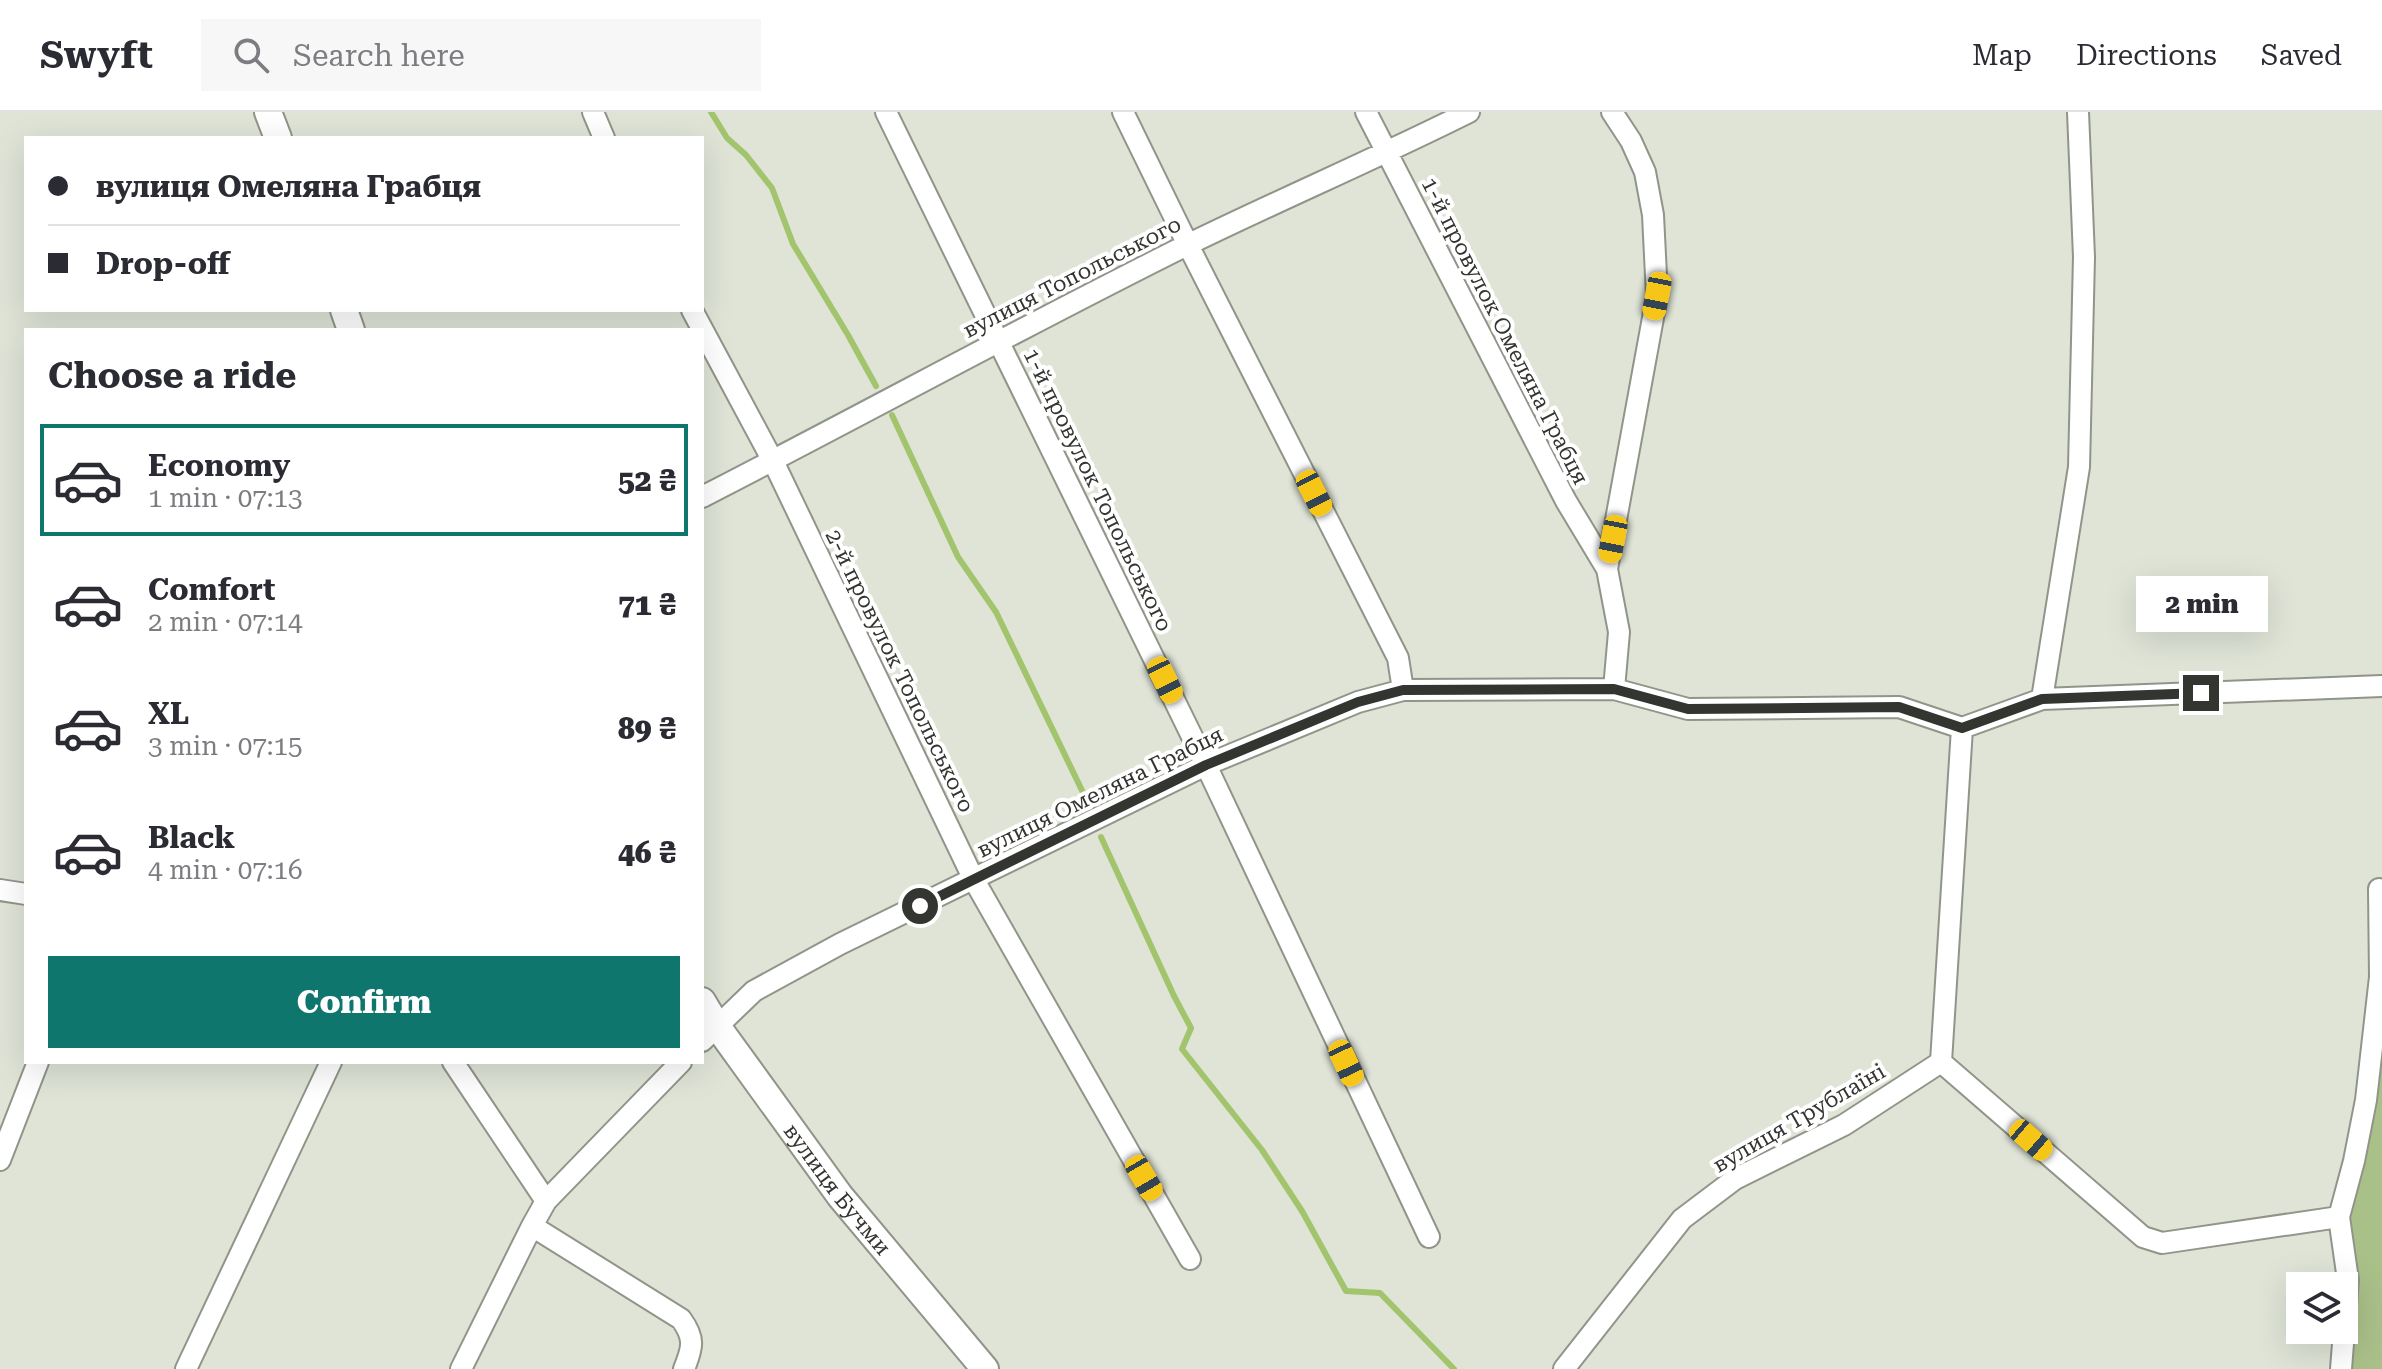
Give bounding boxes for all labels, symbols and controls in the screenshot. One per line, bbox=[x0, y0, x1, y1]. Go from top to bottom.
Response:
search box bbox=[201, 19, 761, 91]
text: Swyft bbox=[40, 33, 153, 77]
icon: search bbox=[229, 33, 273, 77]
text: Search here bbox=[293, 38, 465, 73]
text: Map bbox=[1972, 39, 2032, 72]
text: Directions bbox=[2076, 39, 2217, 72]
text: Saved bbox=[2261, 39, 2342, 72]
text: вулиця Омеляна Грабця bbox=[96, 169, 481, 204]
street label: 1-й провулок Омеляна Грабця bbox=[1416, 173, 1594, 489]
street label: вулиця Топольського bbox=[959, 211, 1185, 343]
text: Drop-off bbox=[96, 246, 230, 281]
car bbox=[1641, 270, 1673, 322]
street label: 1-й провулок Топольського bbox=[1019, 345, 1177, 635]
text: Choose a ride bbox=[48, 355, 296, 397]
icon: car bbox=[52, 444, 124, 516]
text: Economy bbox=[148, 448, 290, 483]
text: 52 ₴ bbox=[618, 463, 676, 498]
car bbox=[1292, 466, 1336, 520]
text: 1 min · 07:13 bbox=[148, 483, 303, 513]
car bbox=[1597, 513, 1629, 565]
street label: 2-й провулок Топольського bbox=[821, 526, 979, 816]
icon: car bbox=[52, 568, 124, 640]
text: Comfort bbox=[148, 572, 275, 607]
callout: 2 min bbox=[2135, 577, 2267, 633]
text: 71 ₴ bbox=[618, 587, 676, 622]
text: 2 min bbox=[2165, 589, 2239, 619]
text: 2 min · 07:14 bbox=[148, 607, 303, 637]
car bbox=[1144, 653, 1186, 707]
route end bbox=[2183, 675, 2219, 711]
icon: car bbox=[52, 692, 124, 764]
text: XL bbox=[148, 696, 189, 731]
text: 89 ₴ bbox=[618, 711, 676, 746]
street label: вулиця Омеляна Грабця bbox=[973, 721, 1227, 863]
text: 3 min · 07:15 bbox=[148, 731, 303, 761]
icon: car bbox=[52, 816, 124, 888]
text: Black bbox=[148, 820, 235, 855]
text: 46 ₴ bbox=[618, 835, 676, 870]
text: 4 min · 07:16 bbox=[148, 855, 303, 885]
route start bbox=[902, 888, 938, 924]
button: Confirm bbox=[48, 956, 680, 1048]
car bbox=[1325, 1036, 1367, 1090]
street label: вулиця Трублаїні bbox=[1708, 1058, 1890, 1178]
car bbox=[2005, 1115, 2057, 1165]
street label: вулиця Бучми bbox=[779, 1118, 896, 1260]
car bbox=[1122, 1151, 1166, 1205]
map controls bbox=[2286, 1272, 2358, 1344]
button: layers bbox=[2286, 1272, 2358, 1344]

